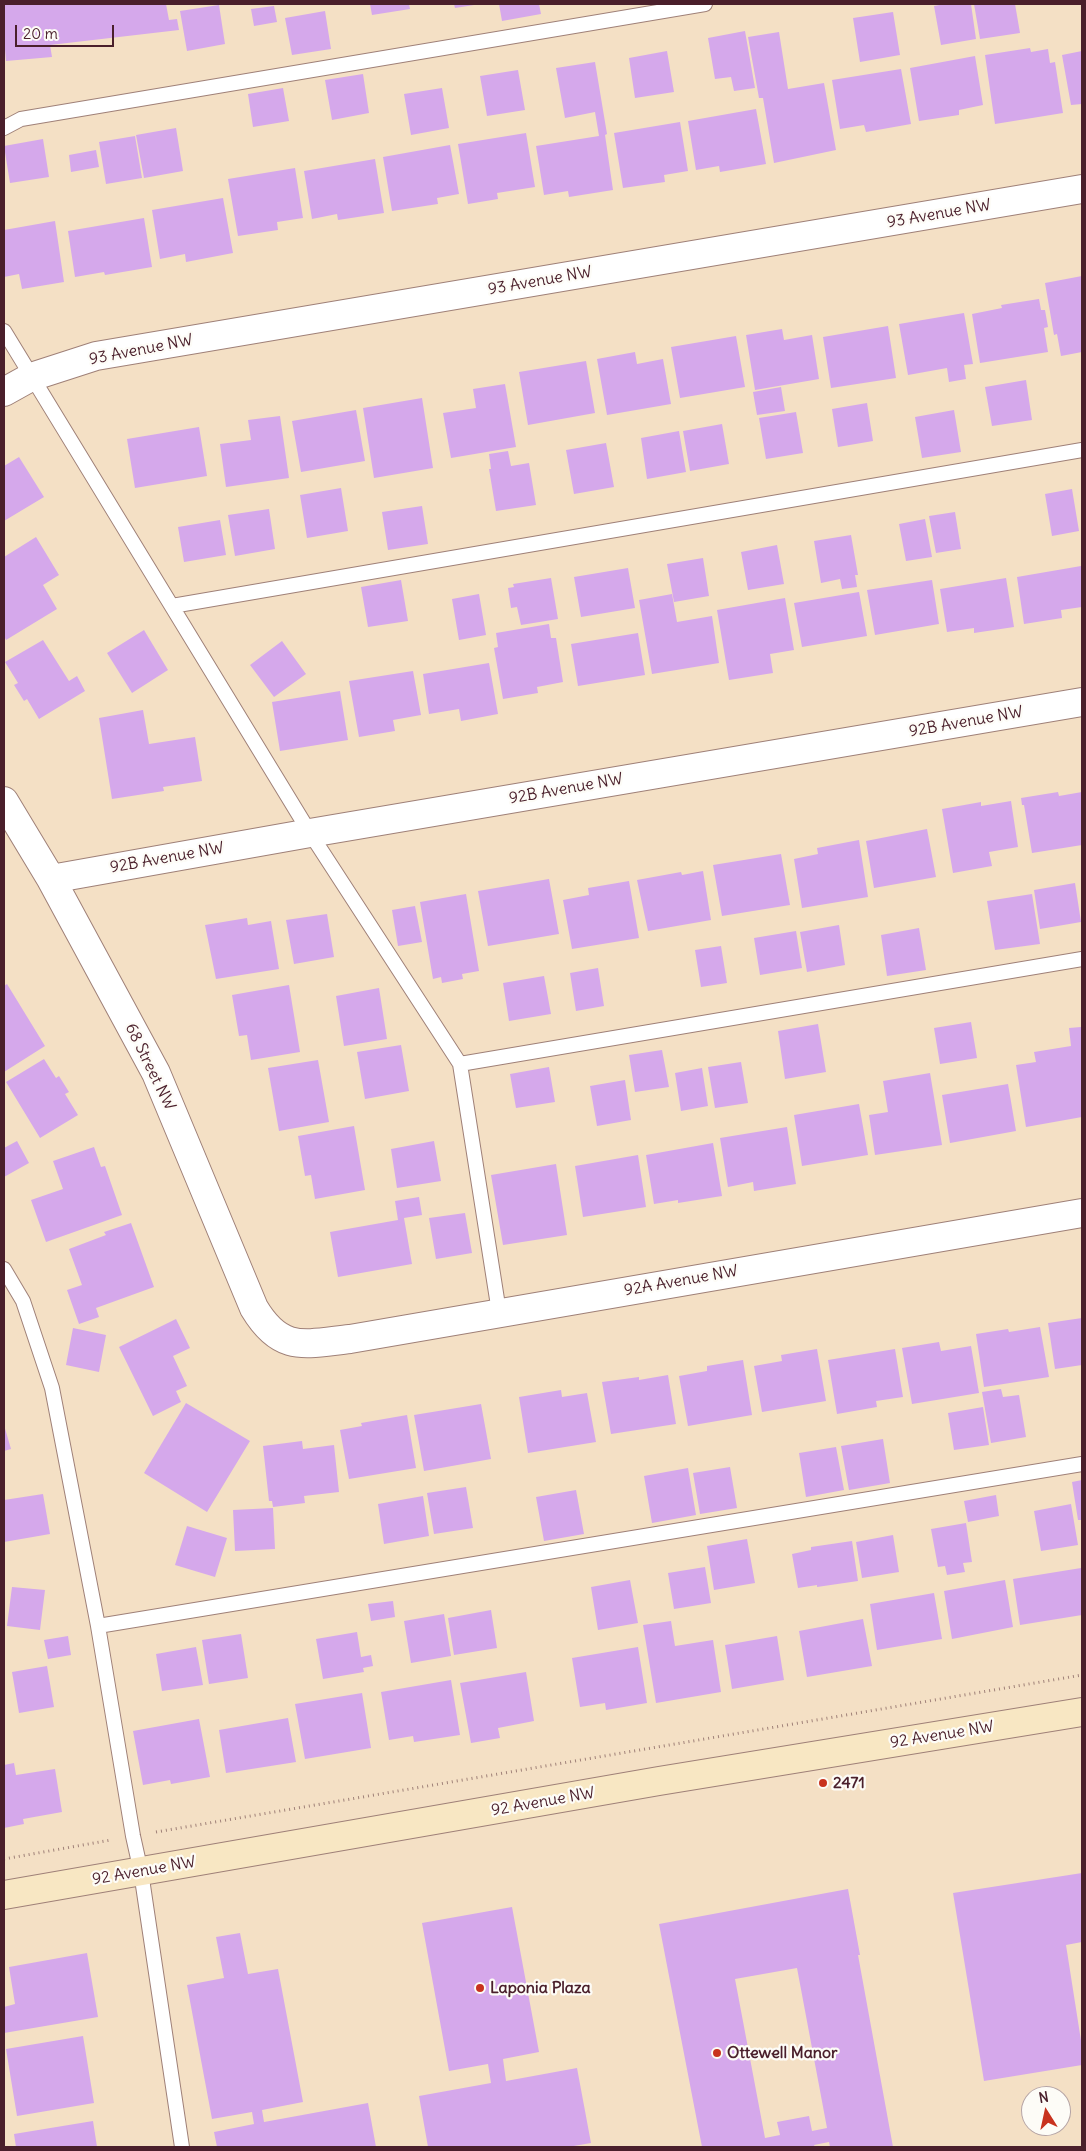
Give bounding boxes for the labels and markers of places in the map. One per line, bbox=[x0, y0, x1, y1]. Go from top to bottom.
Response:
place label: 2471 bbox=[833, 1773, 865, 1793]
marker: 2471 bbox=[817, 1777, 829, 1789]
place label: Laponia Plaza bbox=[490, 1978, 591, 1998]
marker: Laponia Plaza bbox=[474, 1982, 486, 1994]
place label: Ottewell Manor bbox=[727, 2043, 838, 2063]
marker: Ottewell Manor bbox=[711, 2047, 723, 2059]

